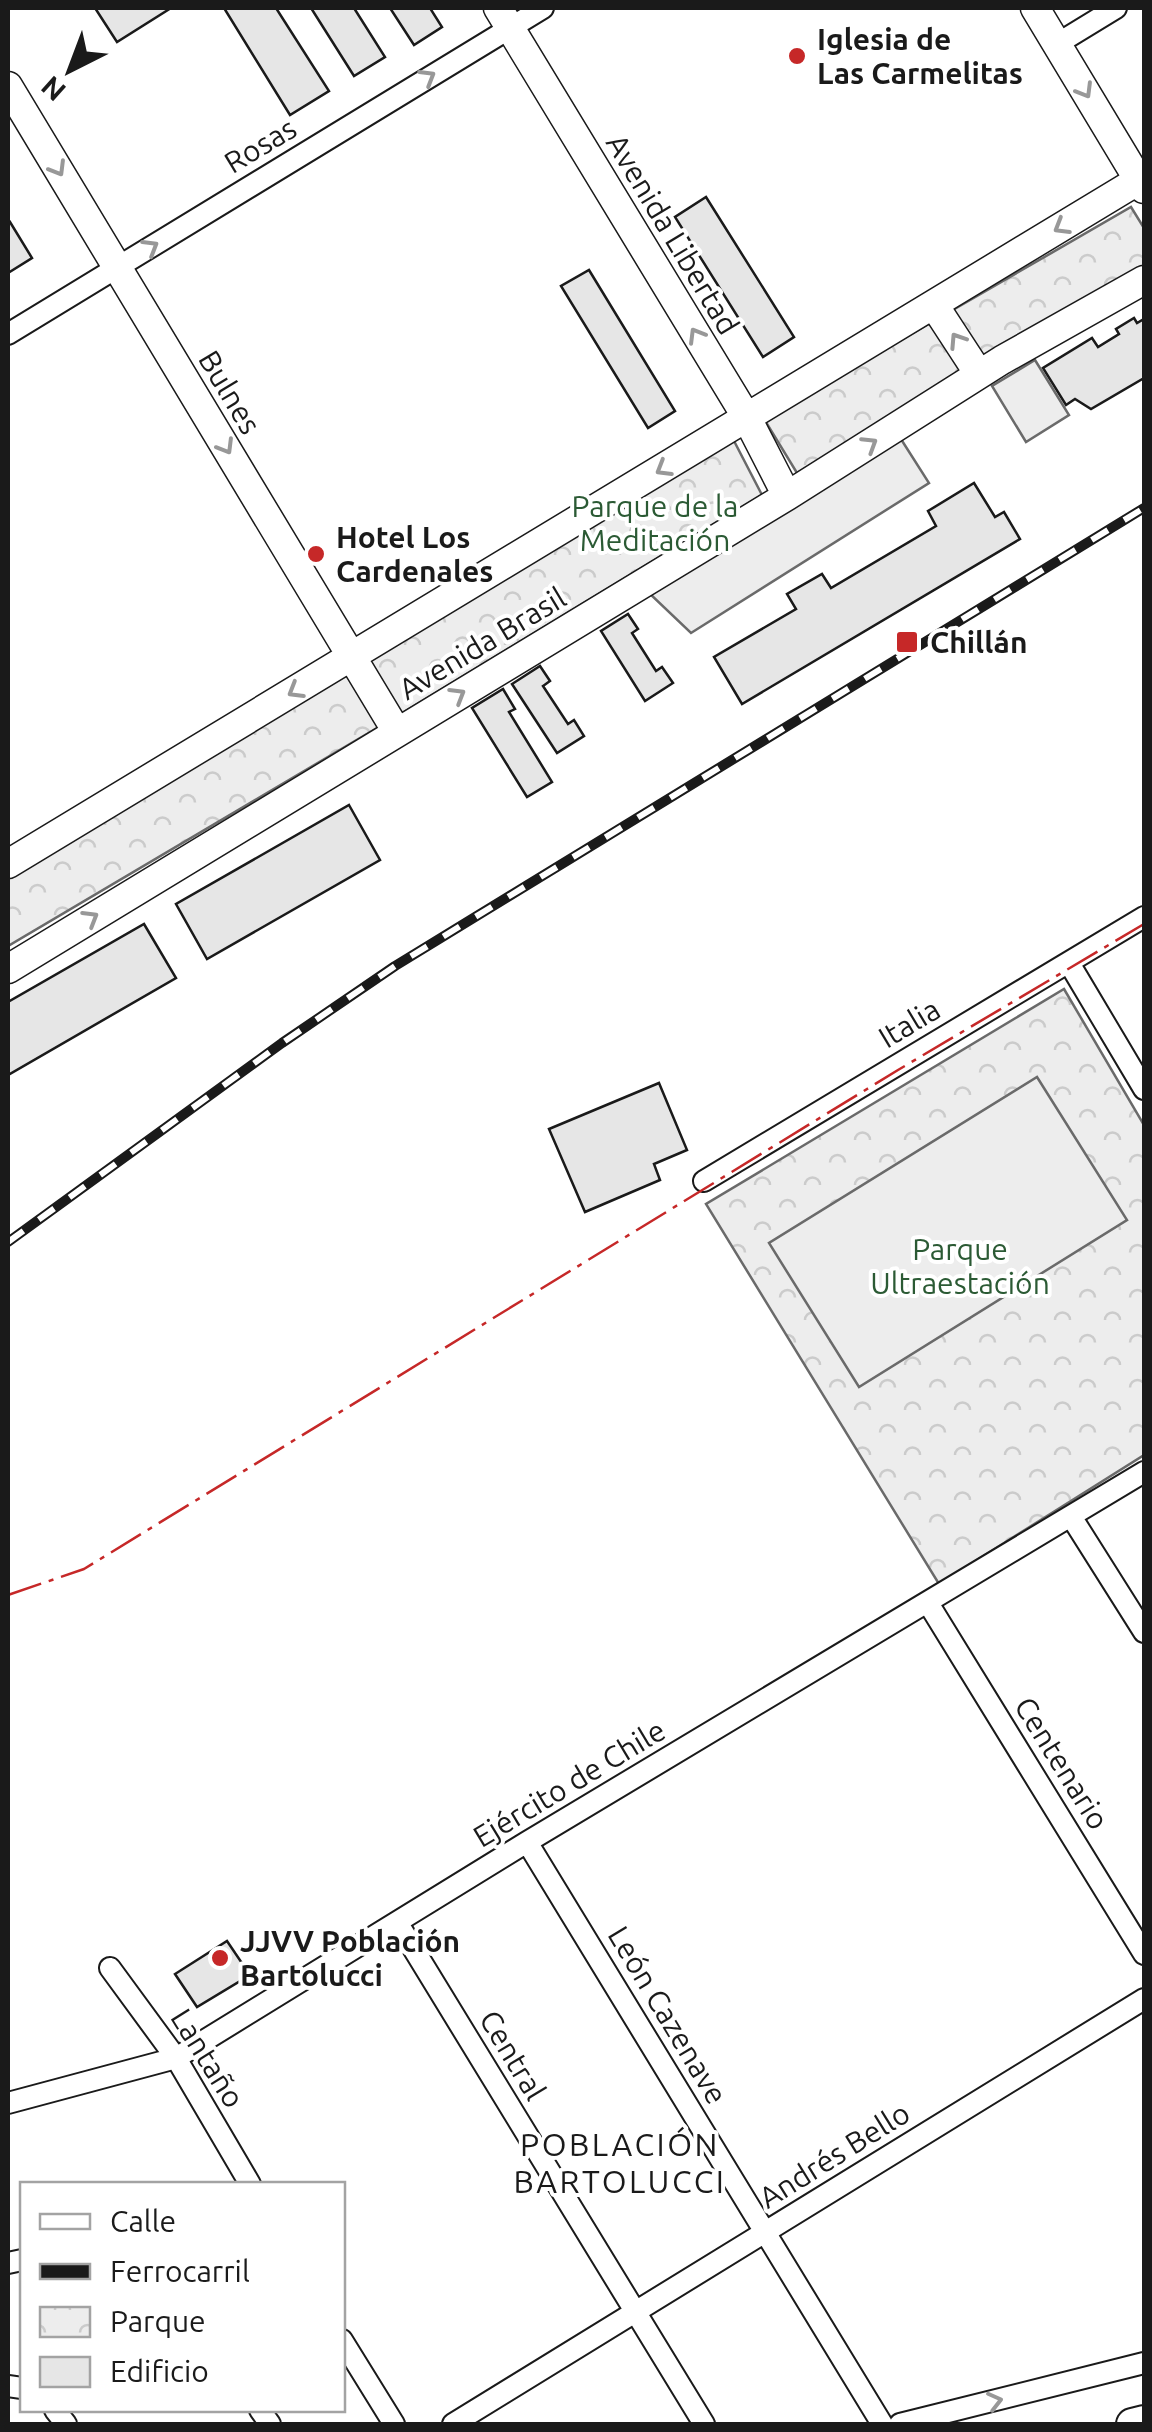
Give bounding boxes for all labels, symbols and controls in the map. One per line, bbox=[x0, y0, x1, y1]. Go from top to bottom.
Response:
north arrow bbox=[20, 20, 120, 120]
place label: Iglesia de Las Carmelitas bbox=[817, 22, 1023, 90]
marker: Iglesia de Las Carmelitas bbox=[786, 45, 808, 67]
text: N bbox=[35, 70, 71, 107]
one-way arrow bbox=[417, 71, 435, 90]
one-way arrow bbox=[1073, 80, 1092, 98]
street label: Rosas bbox=[218, 110, 302, 180]
street label: Avenida Libertad bbox=[600, 128, 746, 340]
one-way arrow bbox=[46, 158, 65, 176]
one-way arrow bbox=[1054, 215, 1072, 234]
one-way arrow bbox=[140, 240, 158, 259]
one-way arrow bbox=[689, 328, 708, 346]
one-way arrow bbox=[950, 332, 969, 350]
street label: Bulnes bbox=[192, 344, 268, 440]
one-way arrow bbox=[214, 436, 233, 454]
one-way arrow bbox=[859, 438, 877, 457]
one-way arrow bbox=[656, 456, 674, 475]
park label: Parque de la Meditación bbox=[572, 489, 738, 557]
place label: Hotel Los Cardenales bbox=[336, 520, 493, 588]
marker: Hotel Los Cardenales bbox=[305, 543, 327, 565]
street label: Avenida Brasil bbox=[392, 580, 572, 706]
place label: Chillán bbox=[930, 625, 1027, 659]
marker: Chillán bbox=[894, 629, 920, 655]
one-way arrow bbox=[288, 679, 306, 698]
one-way arrow bbox=[448, 688, 466, 707]
one-way arrow bbox=[80, 911, 98, 930]
street label: Italia bbox=[872, 992, 946, 1054]
park label: Parque Ultraestación bbox=[870, 1232, 1050, 1300]
street label: Centenario bbox=[1008, 1691, 1116, 1835]
street label: Ejército de Chile bbox=[467, 1712, 671, 1854]
street label: León Cazenave bbox=[602, 1920, 734, 2110]
place label: JJVV Población Bartolucci bbox=[240, 1924, 460, 1992]
marker: JJVV Población Bartolucci bbox=[209, 1947, 231, 1969]
street label: Lantaño bbox=[165, 2002, 251, 2114]
street label: Central bbox=[473, 2004, 553, 2106]
street label: Andrés Bello bbox=[753, 2095, 915, 2215]
district label: POBLACIÓN BARTOLUCCI bbox=[513, 2126, 727, 2199]
legend bbox=[20, 2182, 345, 2412]
text: Calle bbox=[110, 2204, 176, 2238]
text: Ferrocarril bbox=[110, 2254, 250, 2288]
text: Parque bbox=[110, 2304, 206, 2338]
text: Edificio bbox=[110, 2354, 209, 2388]
one-way arrow bbox=[986, 2392, 1003, 2413]

